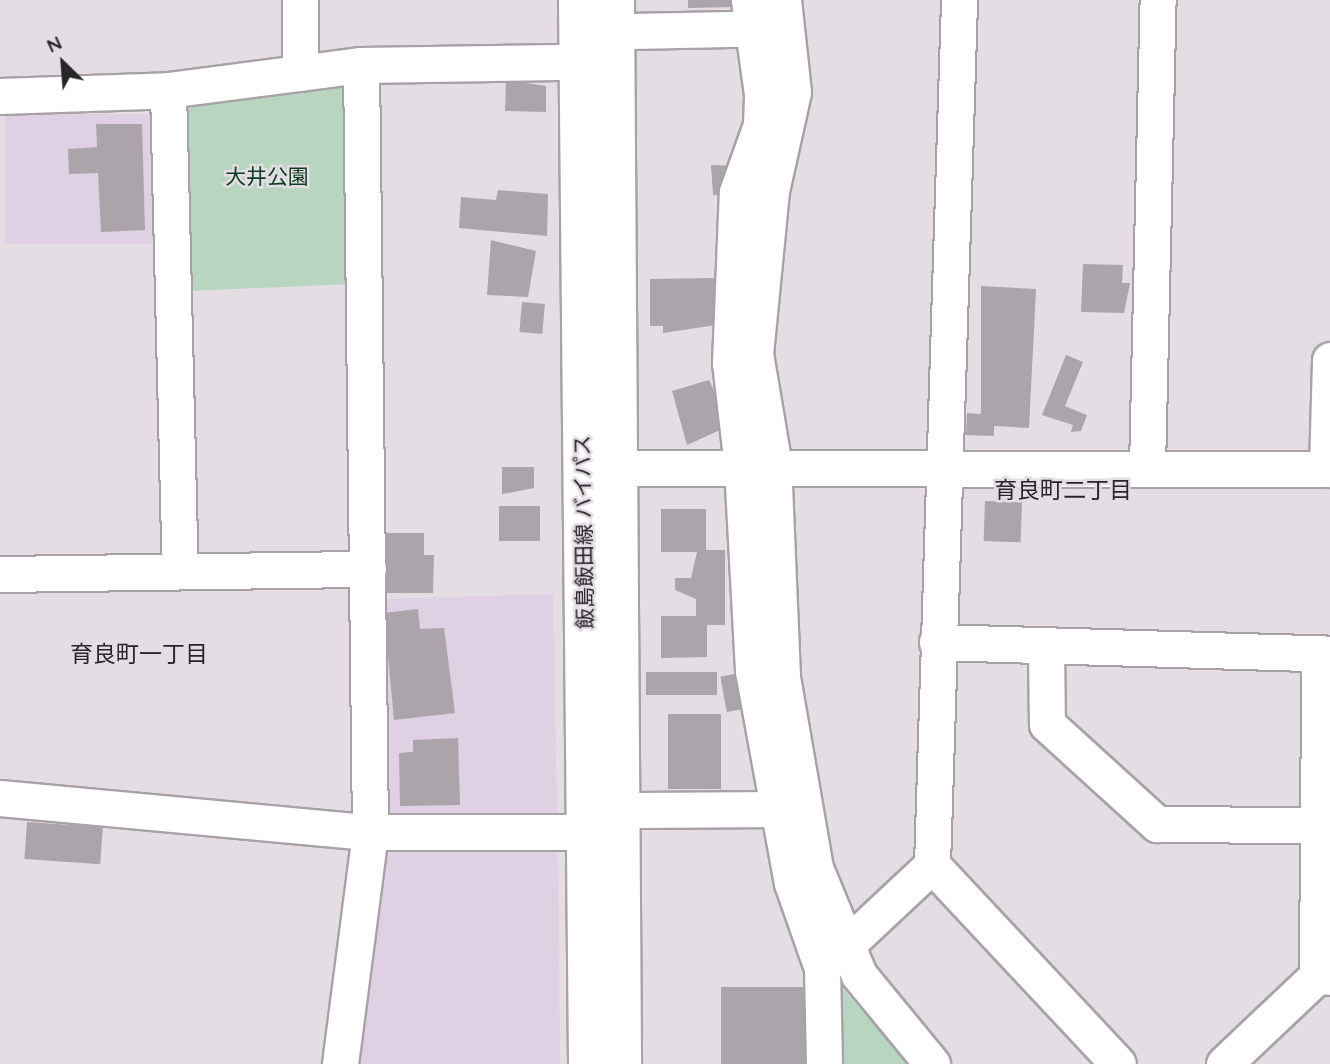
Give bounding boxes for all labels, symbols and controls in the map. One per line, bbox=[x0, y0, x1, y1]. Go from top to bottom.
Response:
north arrow bbox=[28, 28, 98, 98]
text: N bbox=[43, 30, 66, 58]
park label: 大井公園 bbox=[225, 163, 309, 189]
street label: 飯島飯田線 バイパス bbox=[569, 434, 597, 630]
district label: 育良町二丁目 bbox=[994, 476, 1132, 504]
district label: 育良町一丁目 bbox=[70, 640, 208, 668]

